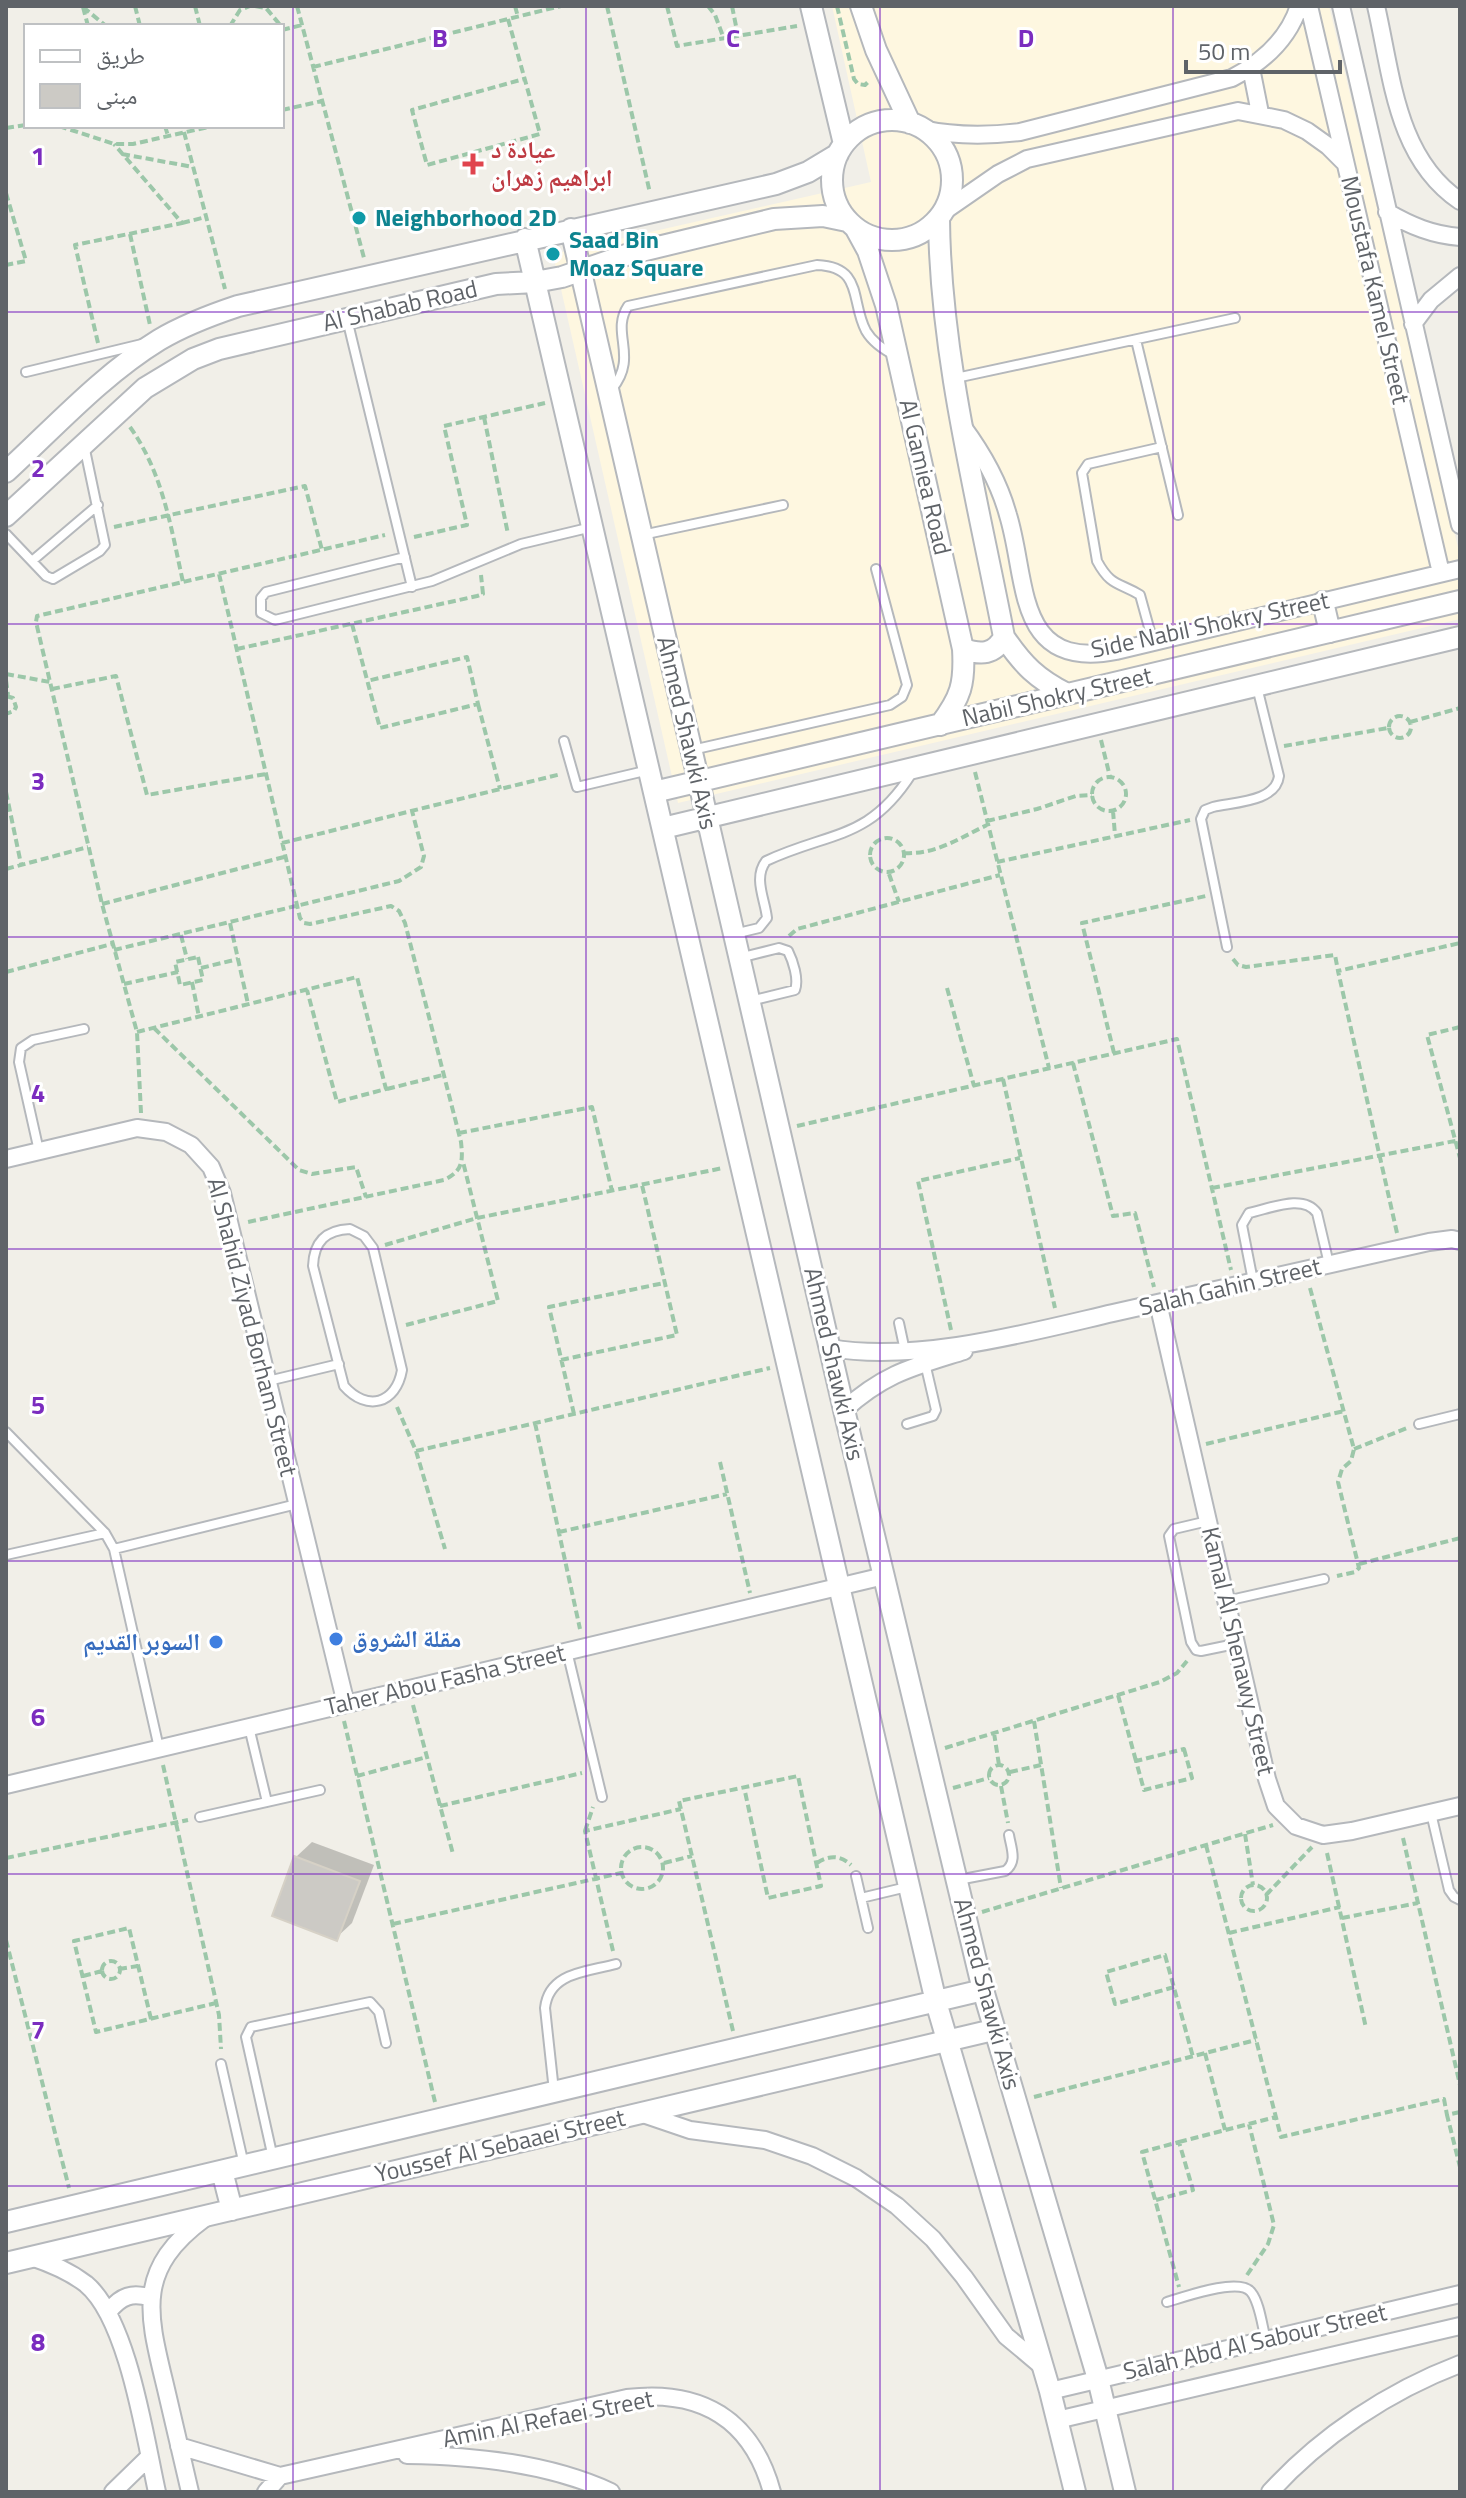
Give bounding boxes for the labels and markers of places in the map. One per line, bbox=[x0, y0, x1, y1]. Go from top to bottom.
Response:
place label: عيادة د ابراهيم زهران bbox=[491, 131, 613, 195]
marker: عيادة د ابراهيم زهران bbox=[462, 153, 484, 175]
place label: Neighborhood 2D bbox=[375, 199, 557, 235]
marker: Neighborhood 2D bbox=[350, 209, 368, 227]
place label: Saad Bin Moaz Square bbox=[569, 221, 703, 285]
marker: Saad Bin Moaz Square bbox=[544, 245, 562, 263]
place label: مقلة الشروق bbox=[352, 1620, 461, 1656]
place label: السوبر القديم bbox=[83, 1623, 200, 1659]
marker: مقلة الشروق bbox=[327, 1630, 345, 1648]
marker: السوبر القديم bbox=[207, 1633, 225, 1651]

